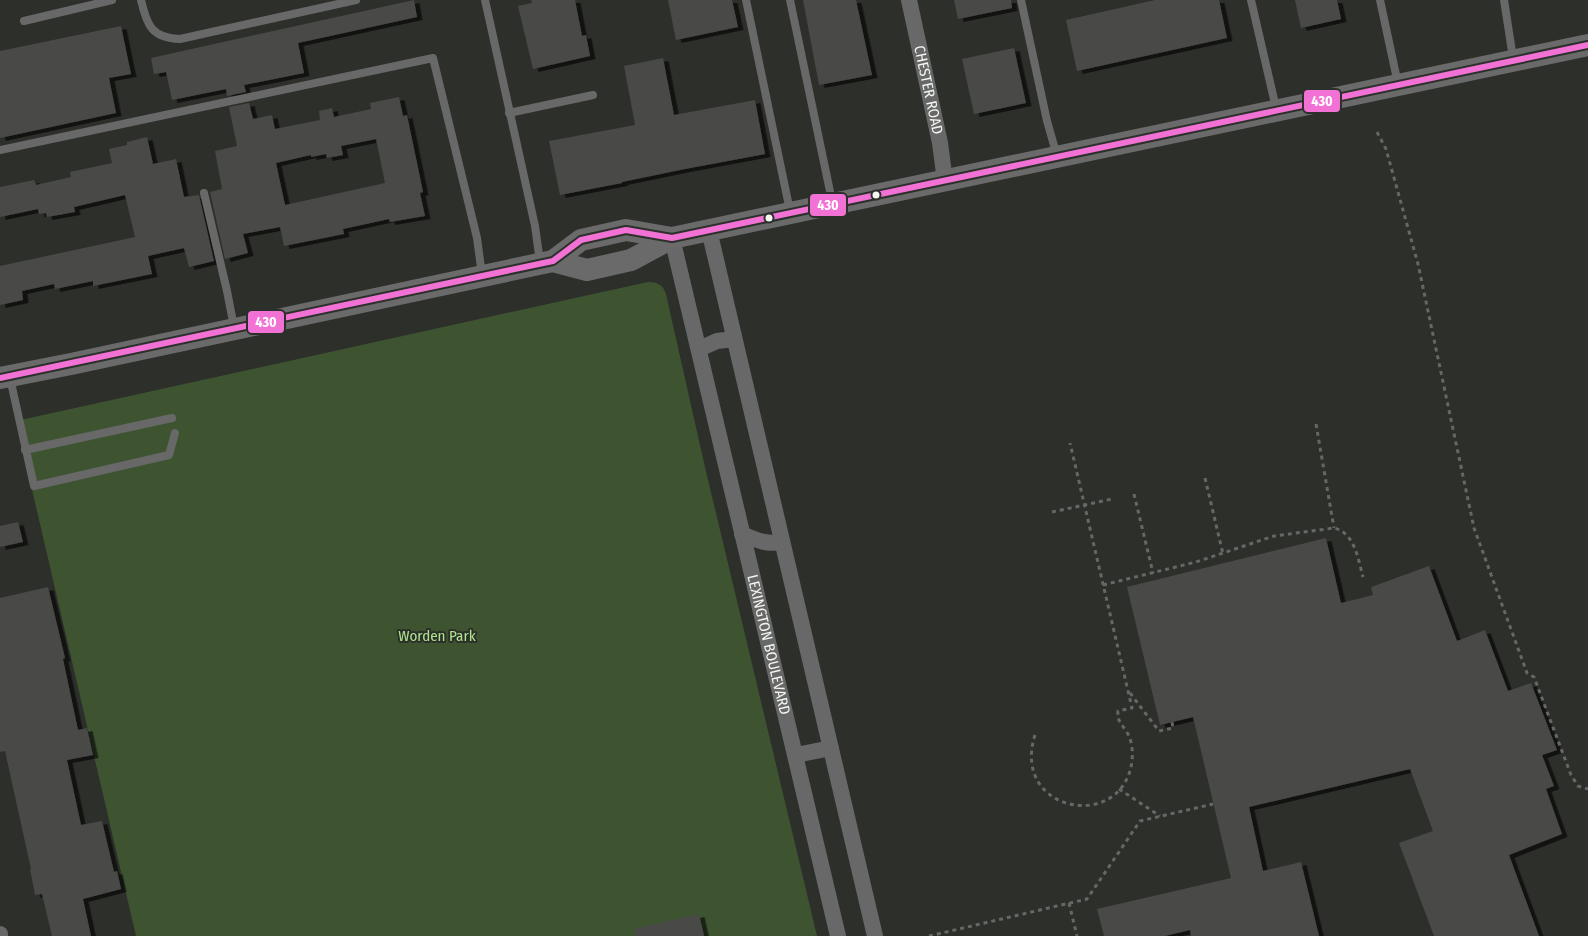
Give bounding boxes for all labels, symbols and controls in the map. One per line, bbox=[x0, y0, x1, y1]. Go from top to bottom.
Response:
street label: CHESTER ROAD bbox=[910, 44, 947, 136]
line badge: 430 bbox=[1303, 89, 1341, 113]
text: 430 bbox=[1311, 93, 1333, 110]
unlabelled marker bbox=[871, 190, 881, 200]
line badge: 430 bbox=[809, 193, 847, 217]
text: 430 bbox=[817, 197, 839, 214]
unlabelled marker bbox=[764, 213, 774, 223]
line badge: 430 bbox=[247, 310, 285, 334]
text: 430 bbox=[255, 314, 277, 331]
street label: LEXINGTON BOULEVARD bbox=[743, 573, 794, 716]
park label: Worden Park bbox=[398, 627, 476, 645]

